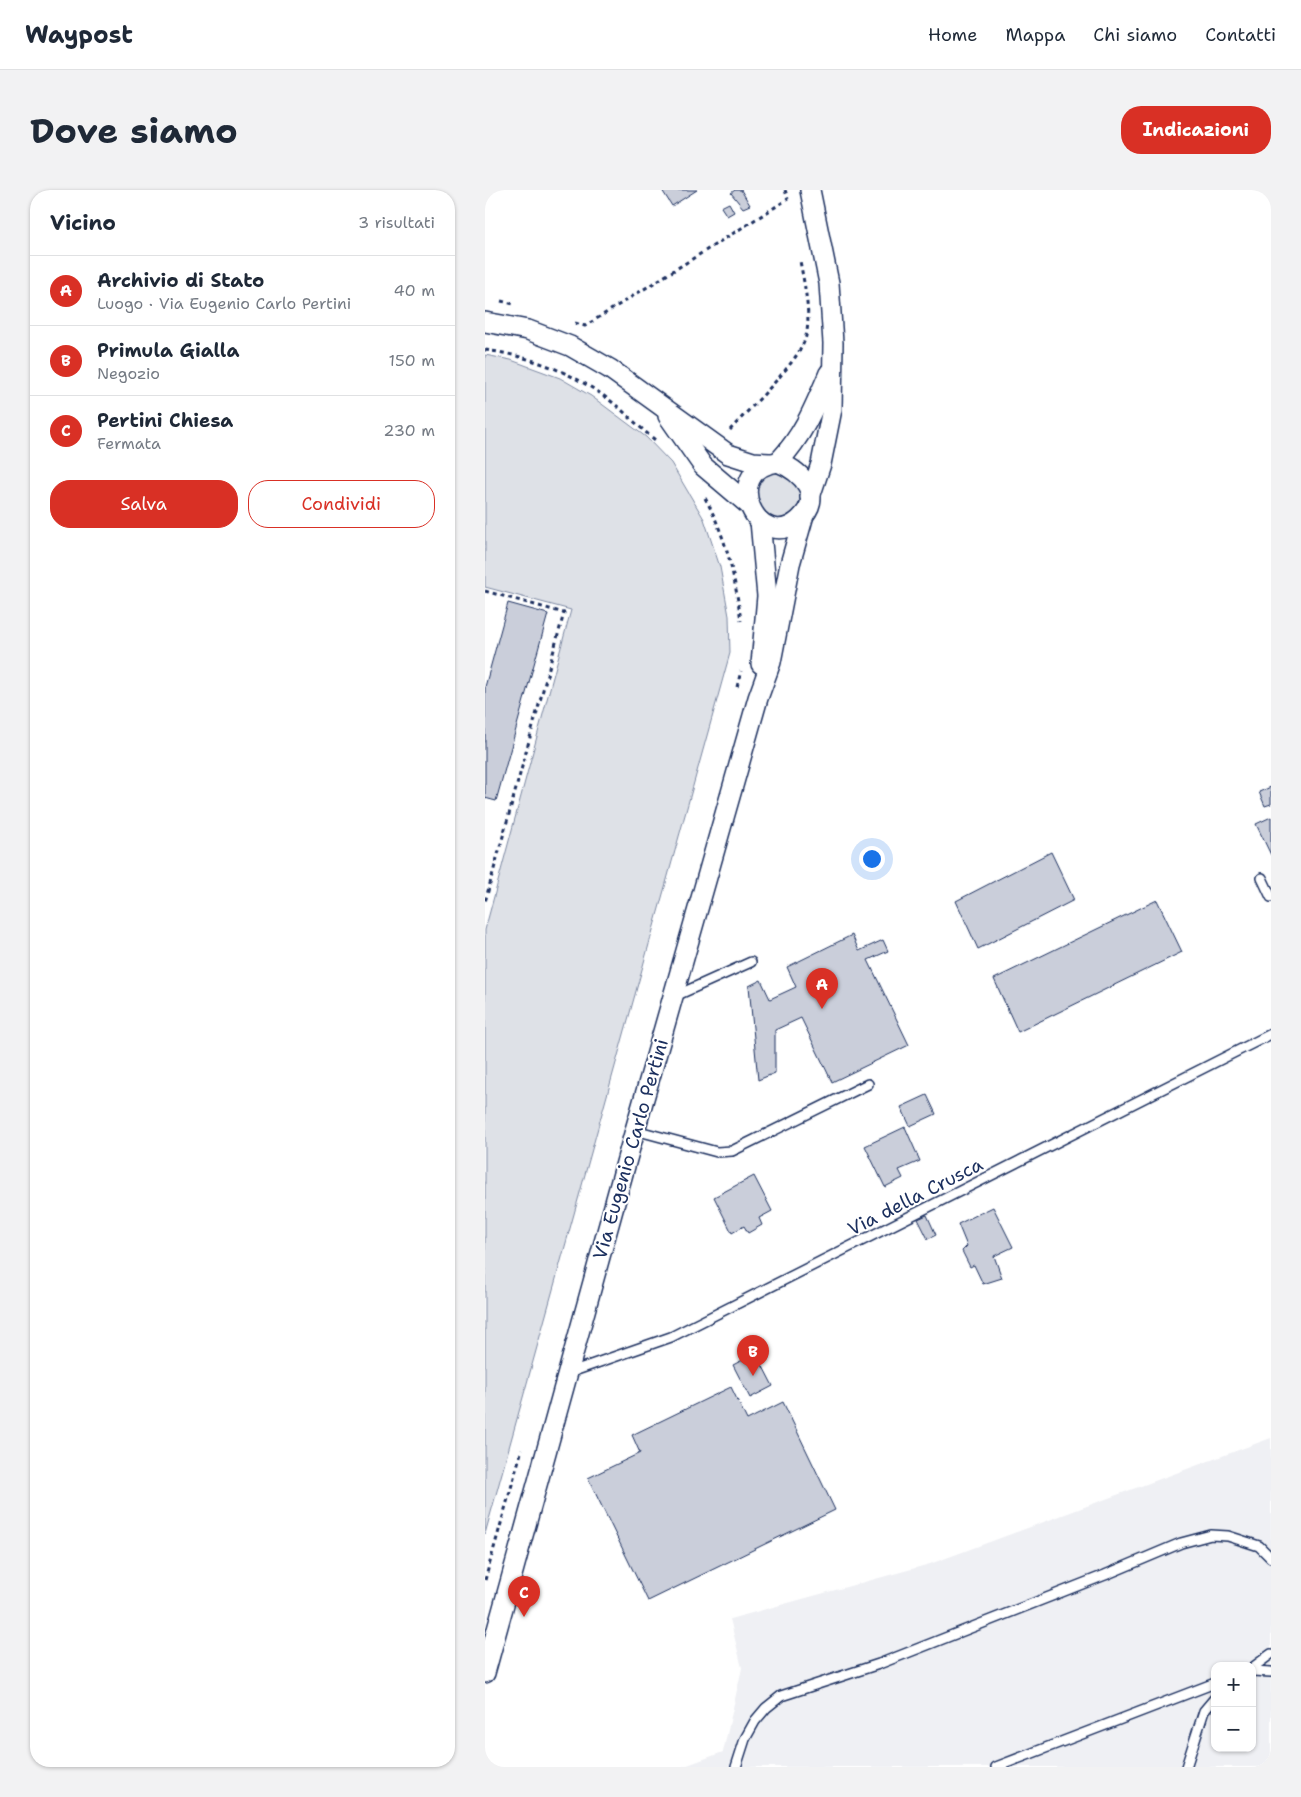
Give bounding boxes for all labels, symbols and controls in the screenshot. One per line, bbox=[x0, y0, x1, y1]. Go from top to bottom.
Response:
text: Waypost bbox=[25, 19, 133, 51]
text: Home bbox=[928, 23, 977, 47]
text: Mappa bbox=[1005, 23, 1065, 47]
text: Chi siamo bbox=[1093, 23, 1177, 47]
text: Contatti bbox=[1205, 23, 1276, 47]
button: Indicazioni bbox=[1121, 106, 1271, 154]
text: Dove siamo bbox=[30, 107, 238, 154]
text: Vicino bbox=[50, 209, 116, 237]
text: 3 risultati bbox=[358, 212, 435, 233]
text: Archivio di Stato bbox=[97, 268, 264, 293]
text: A bbox=[60, 280, 72, 301]
text: 40 m bbox=[393, 280, 435, 301]
text: Luogo · Via Eugenio Carlo Pertini bbox=[97, 293, 351, 314]
text: Primula Gialla bbox=[97, 338, 239, 363]
text: B bbox=[61, 350, 71, 371]
text: 150 m bbox=[388, 350, 435, 371]
text: Negozio bbox=[97, 363, 160, 384]
text: Pertini Chiesa bbox=[97, 408, 233, 433]
text: C bbox=[61, 420, 71, 441]
text: 230 m bbox=[383, 420, 435, 441]
text: Fermata bbox=[97, 433, 161, 454]
button: Salva bbox=[50, 480, 238, 528]
button: Condividi bbox=[248, 480, 435, 528]
your location bbox=[859, 846, 885, 872]
pin: A bbox=[806, 968, 838, 1009]
street label: Via Eugenio Carlo Pertini bbox=[587, 1036, 674, 1262]
street label: Via della Crusca bbox=[843, 1152, 987, 1241]
pin: B bbox=[737, 1335, 769, 1376]
pin: C bbox=[508, 1576, 540, 1617]
map controls bbox=[1211, 1662, 1256, 1752]
button: + bbox=[1211, 1662, 1256, 1707]
button: − bbox=[1211, 1707, 1256, 1752]

